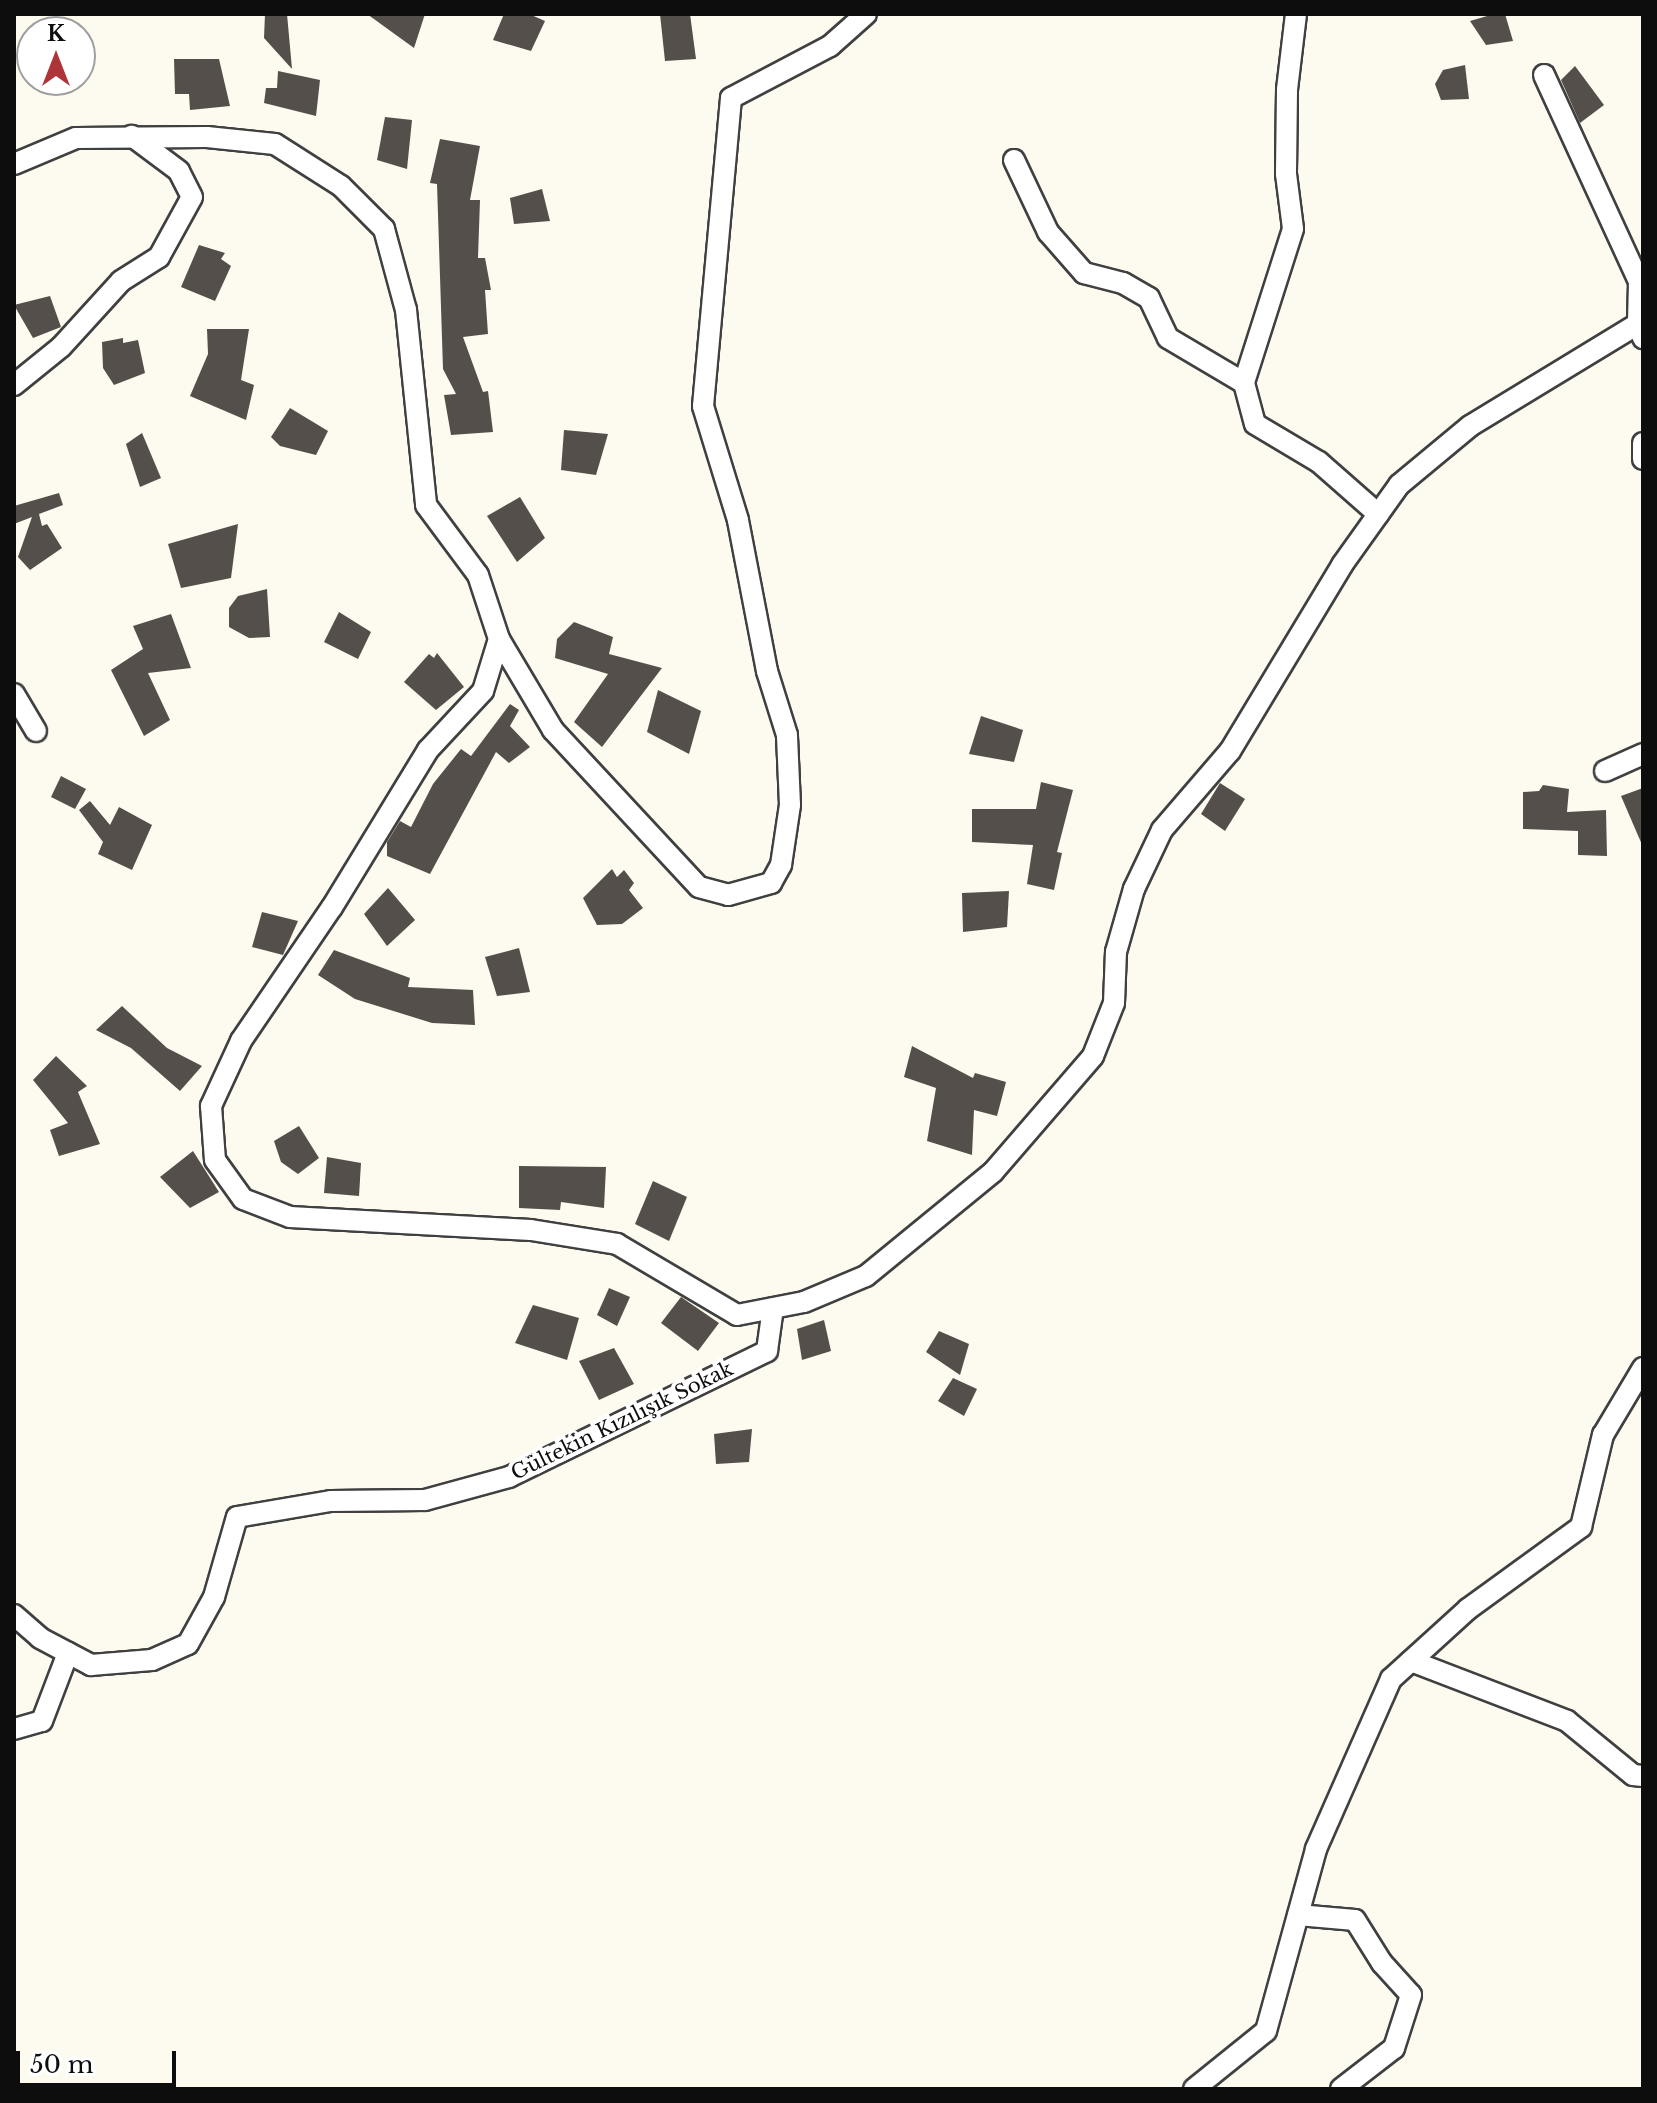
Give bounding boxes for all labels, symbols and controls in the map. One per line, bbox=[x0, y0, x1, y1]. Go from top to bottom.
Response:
north arrow bbox=[16, 16, 96, 96]
text: K bbox=[47, 20, 65, 47]
street label: Gültekin Kızılışık Sokak bbox=[507, 1357, 737, 1485]
scale bar bbox=[20, 2035, 180, 2085]
text: 50 m bbox=[30, 2050, 93, 2079]

